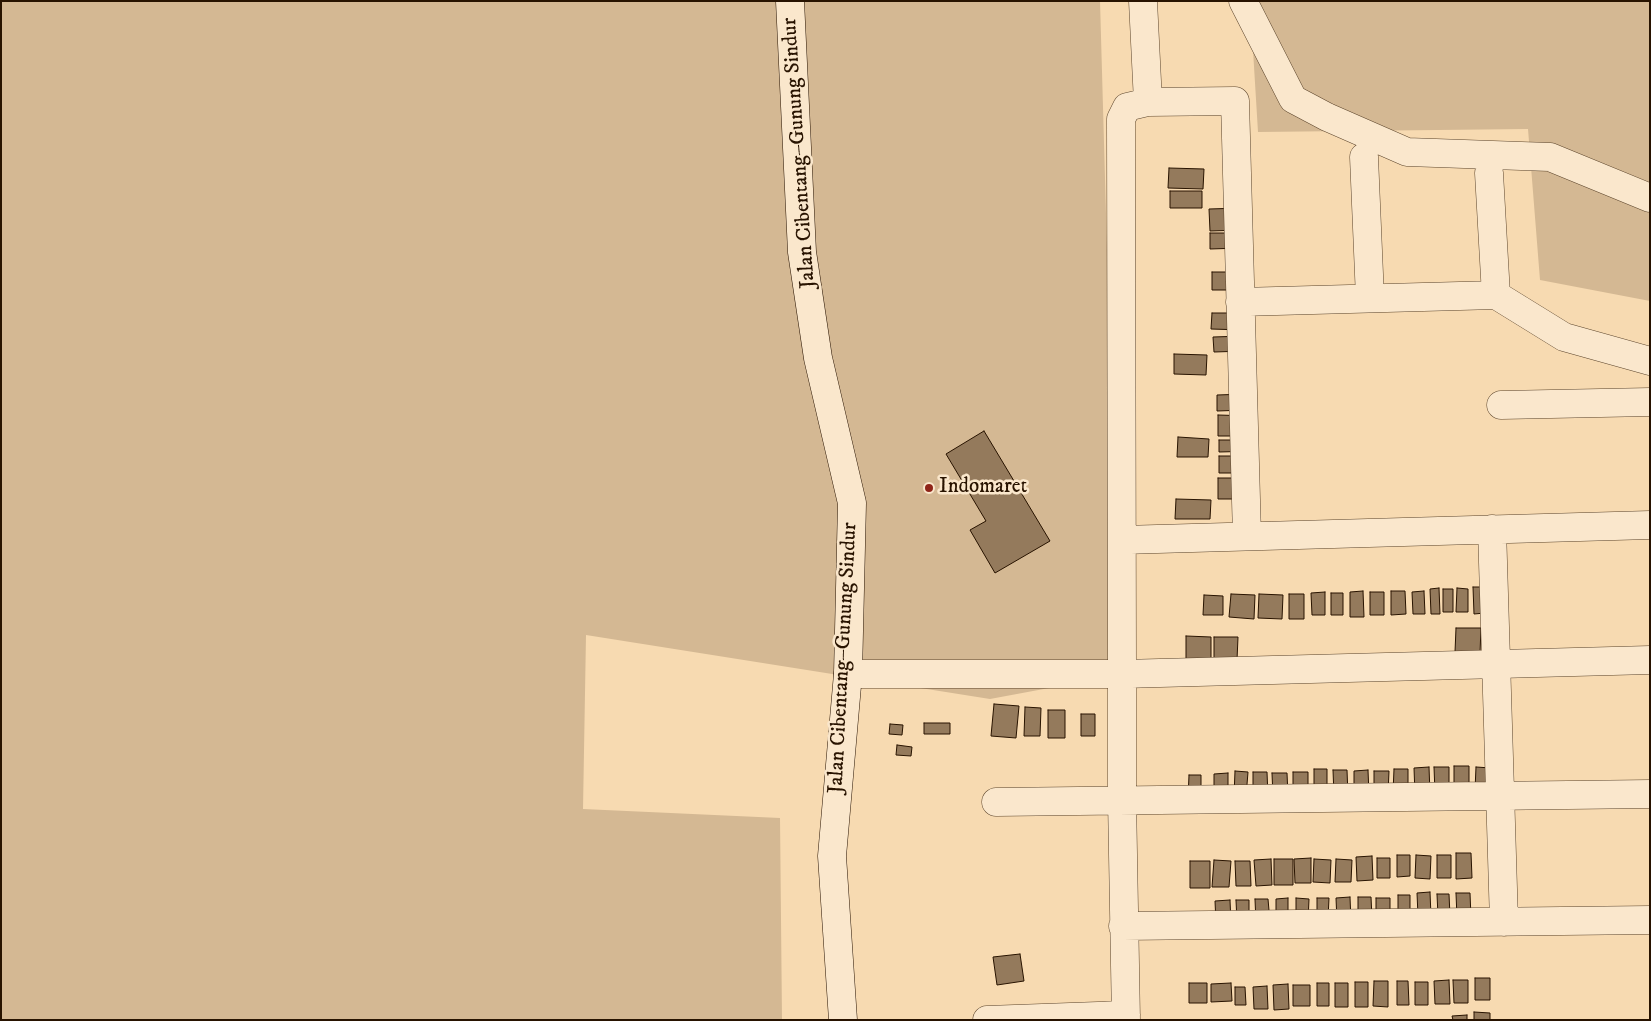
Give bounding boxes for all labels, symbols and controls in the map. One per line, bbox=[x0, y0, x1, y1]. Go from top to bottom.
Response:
street label: Jalan Cibentang–Gunung Sindur bbox=[778, 17, 822, 289]
place label: Indomaret bbox=[939, 475, 1027, 501]
marker: Indomaret bbox=[923, 482, 935, 494]
street label: Jalan Cibentang–Gunung Sindur bbox=[824, 522, 864, 794]

